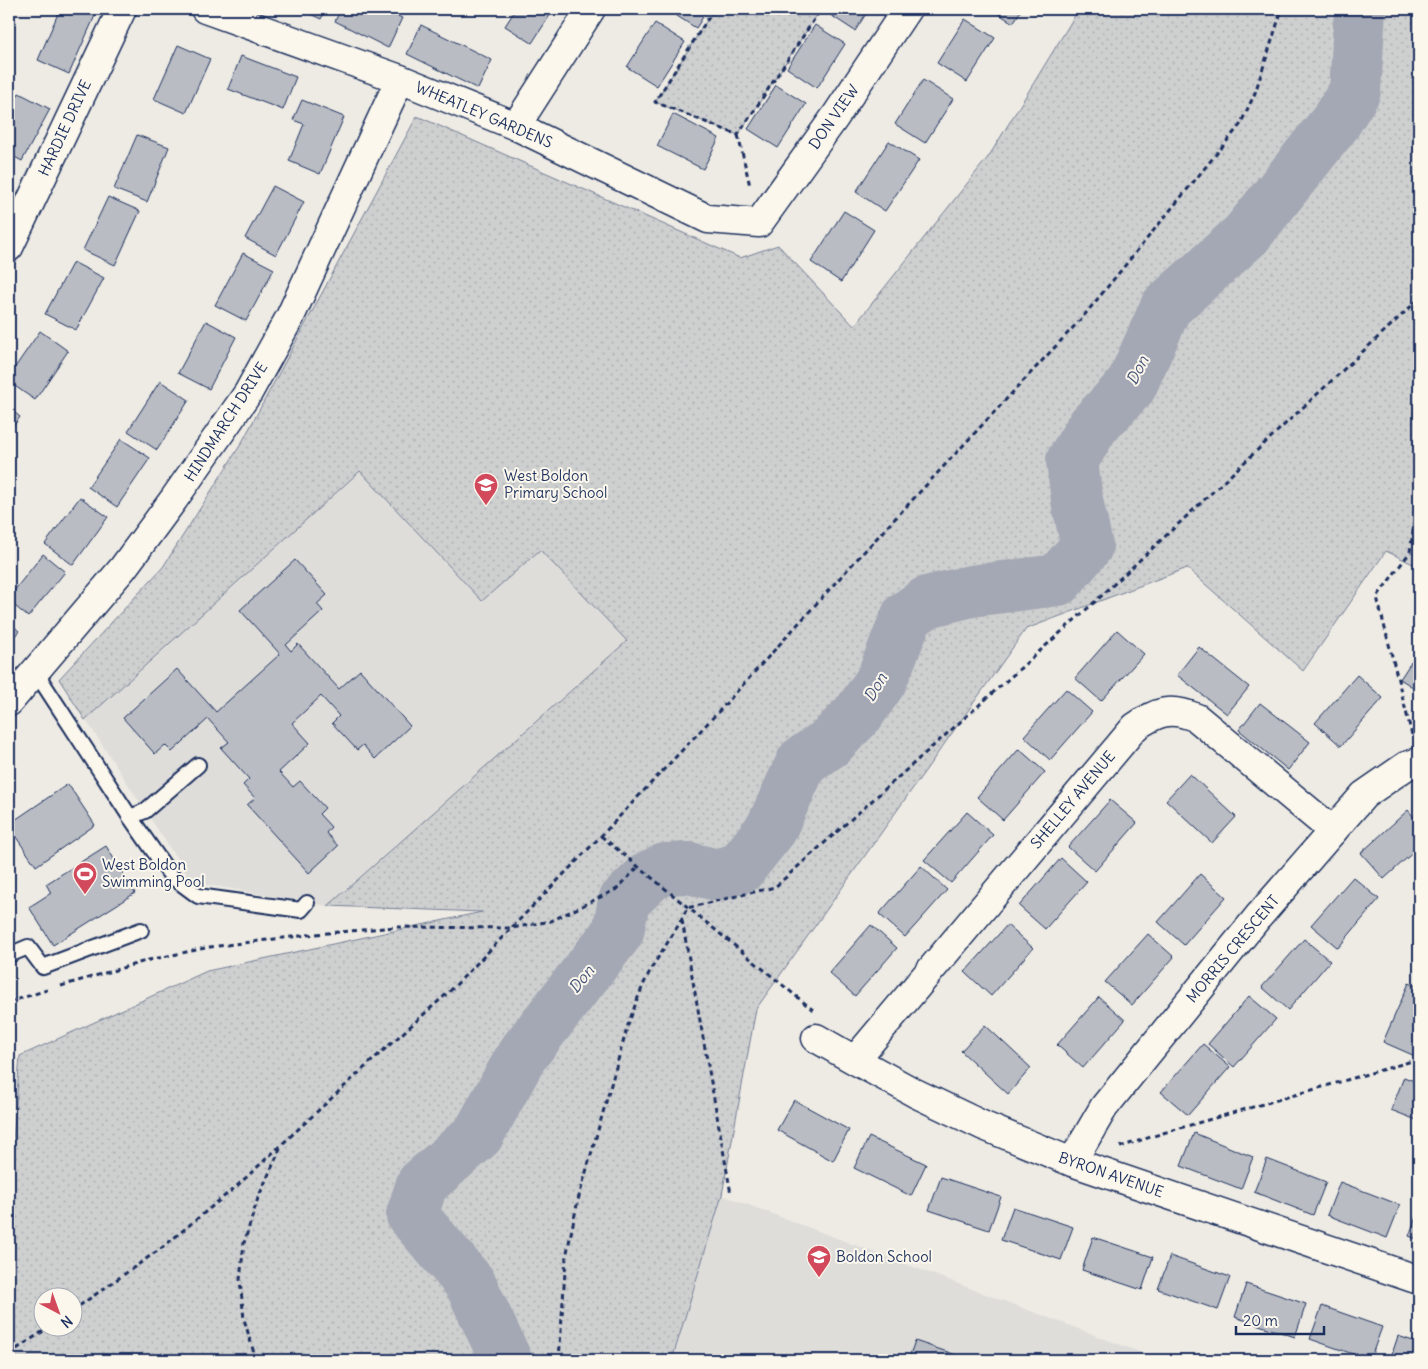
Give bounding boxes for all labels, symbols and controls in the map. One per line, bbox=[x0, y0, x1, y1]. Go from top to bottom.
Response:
street label: HARDIE DRIVE bbox=[34, 76, 95, 179]
street label: WHEATLEY GARDENS bbox=[413, 77, 556, 152]
street label: DON VIEW bbox=[804, 80, 863, 153]
water label: Don bbox=[1121, 352, 1153, 388]
street label: HINDMARCH DRIVE bbox=[180, 358, 271, 485]
place label: West Boldon Primary School bbox=[504, 466, 607, 502]
school or university icon: West Boldon Primary School bbox=[473, 472, 499, 506]
water label: Don bbox=[859, 669, 891, 705]
street label: SHELLEY AVENUE bbox=[1026, 747, 1119, 852]
place label: West Boldon Swimming Pool bbox=[102, 855, 205, 891]
sports icon: West Boldon Swimming Pool bbox=[72, 861, 98, 895]
street label: MORRIS CRESCENT bbox=[1182, 891, 1283, 1006]
water label: Don bbox=[564, 961, 598, 997]
street label: BYRON AVENUE bbox=[1056, 1148, 1166, 1201]
school or university icon: Boldon School bbox=[806, 1244, 832, 1278]
place label: Boldon School bbox=[836, 1247, 932, 1266]
north arrow bbox=[32, 1286, 82, 1336]
scale bar bbox=[1236, 1304, 1323, 1336]
text: 20 m bbox=[1243, 1311, 1278, 1330]
text: N bbox=[57, 1312, 76, 1332]

